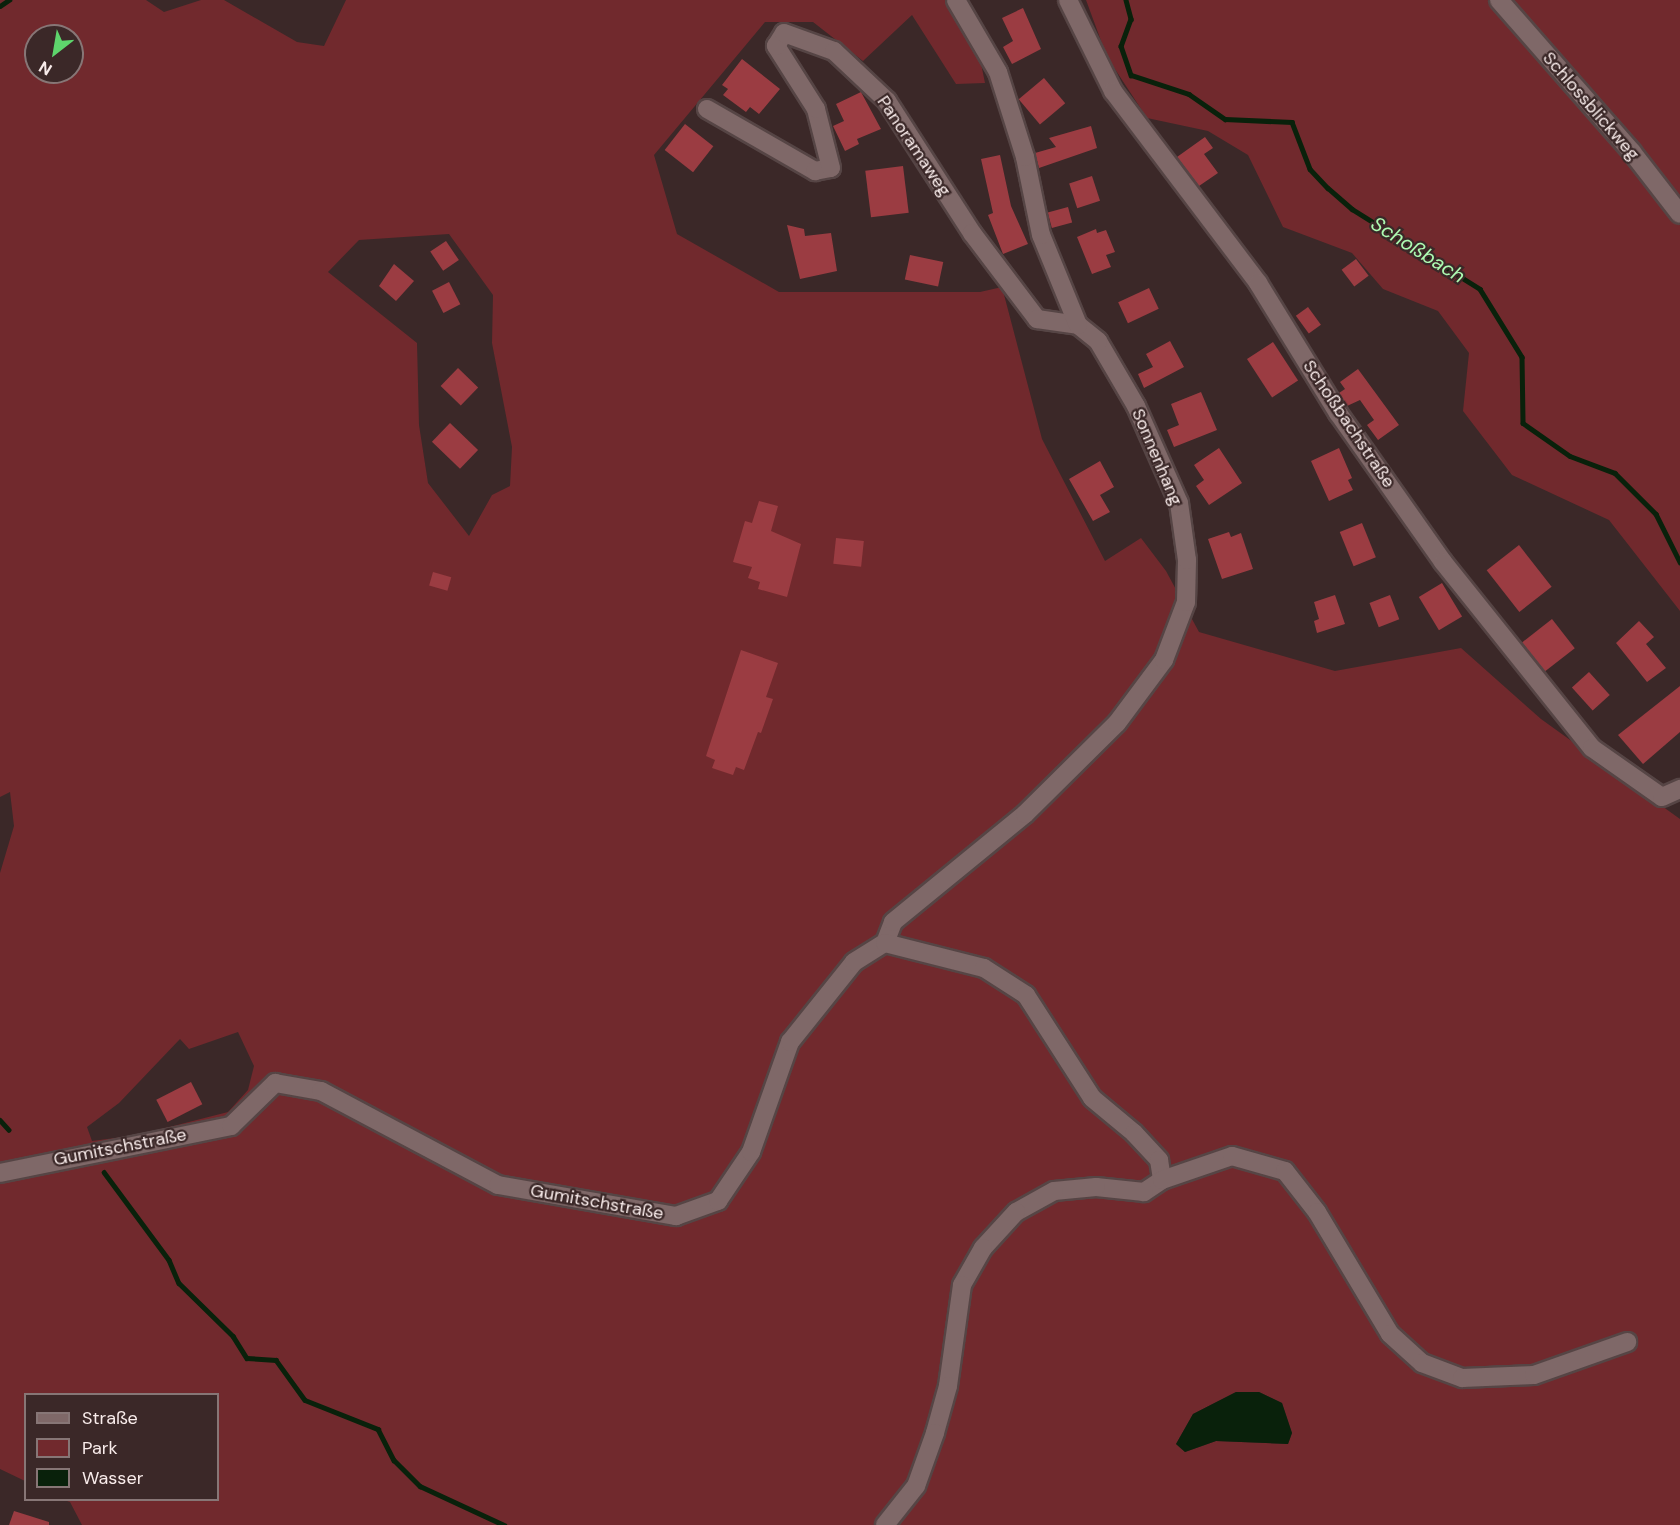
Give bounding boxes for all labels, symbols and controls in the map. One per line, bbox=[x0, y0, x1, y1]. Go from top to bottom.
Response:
north arrow bbox=[24, 24, 84, 84]
street label: Schlossblickweg bbox=[1538, 47, 1644, 165]
text: N bbox=[35, 56, 56, 80]
street label: Panoramaweg bbox=[872, 92, 956, 200]
water label: Schoßbach bbox=[1367, 212, 1469, 288]
street label: Schoßbachstraße bbox=[1298, 356, 1400, 492]
street label: Sonnenhang bbox=[1127, 405, 1187, 509]
street label: Gumitschstraße bbox=[52, 1124, 188, 1170]
street label: Gumitschstraße bbox=[529, 1180, 665, 1224]
legend bbox=[24, 1393, 219, 1501]
text: Straße bbox=[82, 1406, 138, 1430]
text: Park bbox=[82, 1436, 118, 1460]
text: Wasser bbox=[82, 1466, 143, 1490]

